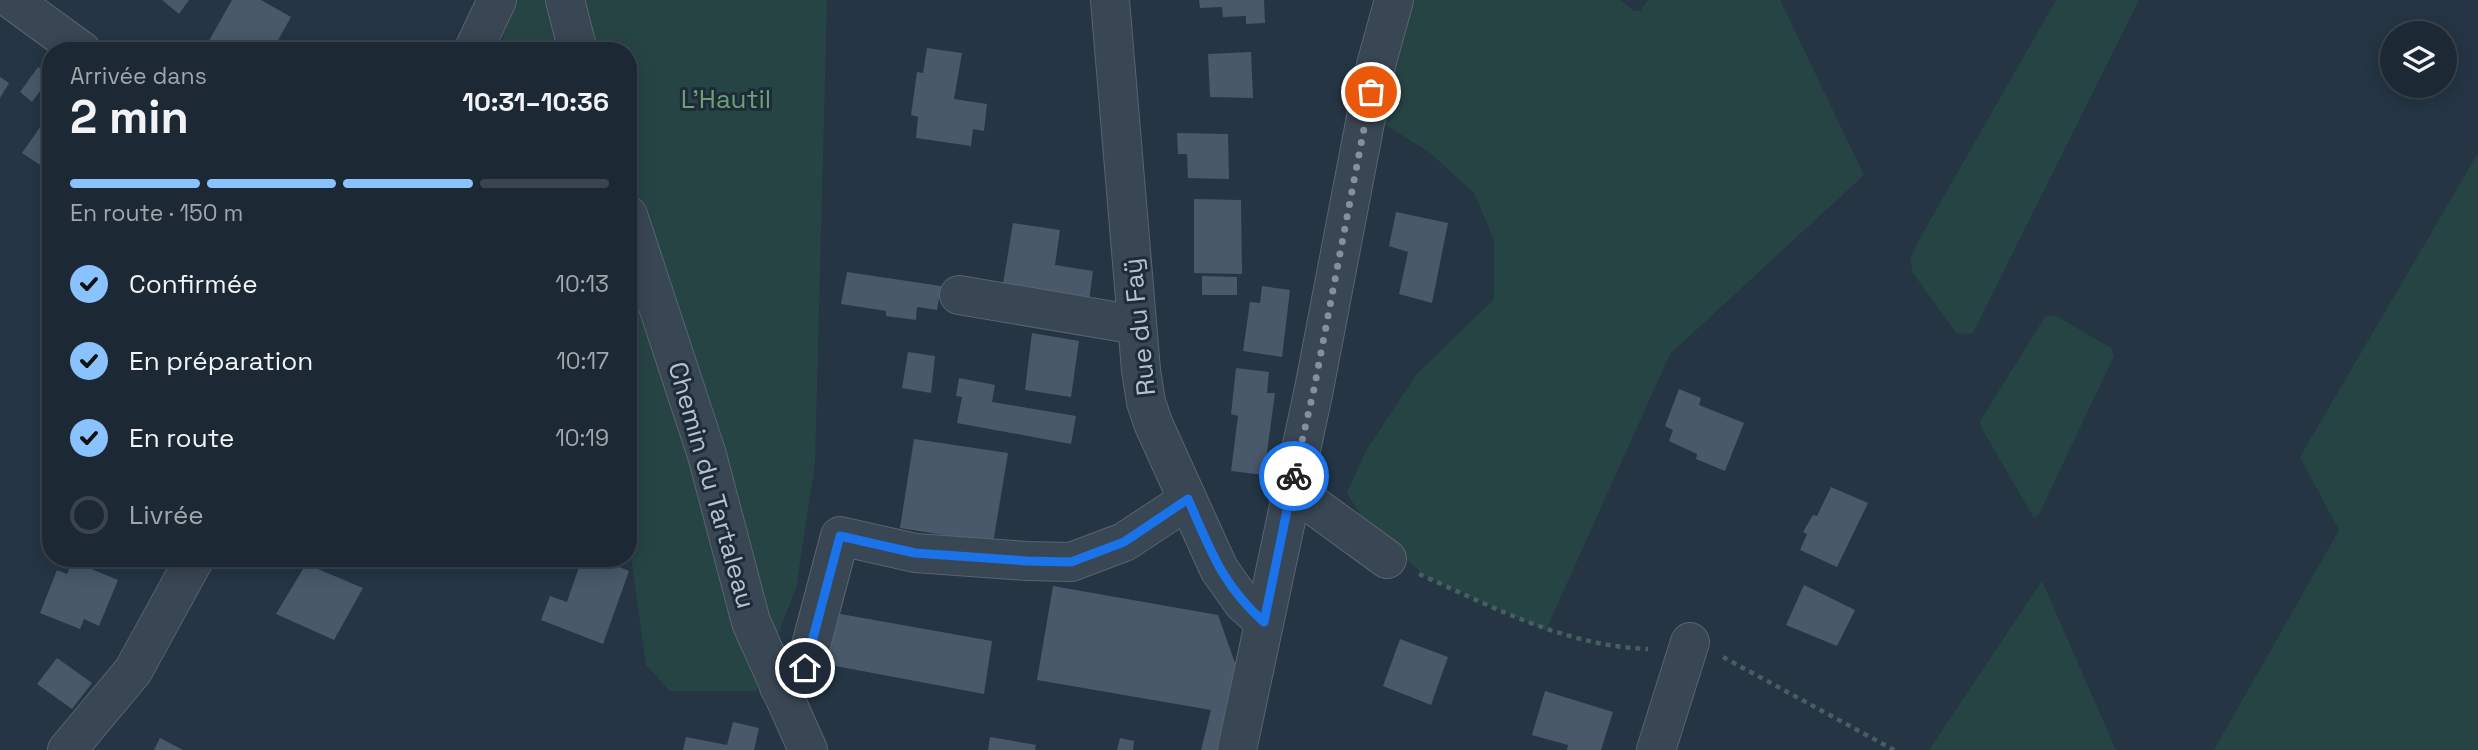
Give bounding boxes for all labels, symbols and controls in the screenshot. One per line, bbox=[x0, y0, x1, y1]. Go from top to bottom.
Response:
map controls bbox=[2380, 21, 2457, 98]
button: layers bbox=[2380, 21, 2457, 98]
text: Arrivée dans bbox=[70, 61, 207, 91]
pin bbox=[1341, 62, 1401, 122]
icon: bag bbox=[1352, 73, 1390, 111]
park label: L'Hautil bbox=[681, 82, 771, 116]
text: 10:31–10:36 bbox=[462, 85, 609, 119]
text: 2 min bbox=[70, 88, 189, 146]
text: En route · 150 m bbox=[70, 198, 243, 228]
street label: Rue du Faÿ bbox=[1115, 257, 1163, 397]
icon: check bbox=[70, 265, 108, 303]
text: Confirmée bbox=[129, 267, 258, 301]
text: 10:13 bbox=[555, 269, 609, 299]
icon: check bbox=[70, 342, 108, 380]
text: En préparation bbox=[129, 344, 313, 378]
text: 10:17 bbox=[556, 346, 609, 376]
street label: Chemin du Tartaleau bbox=[661, 358, 763, 612]
icon: check bbox=[70, 419, 108, 457]
text: En route bbox=[129, 421, 234, 455]
text: 10:19 bbox=[555, 423, 609, 453]
courier bbox=[1259, 441, 1329, 511]
icon: bike bbox=[1275, 457, 1313, 495]
text: Livrée bbox=[129, 498, 204, 532]
pin bbox=[775, 638, 835, 698]
icon: home bbox=[786, 649, 824, 687]

